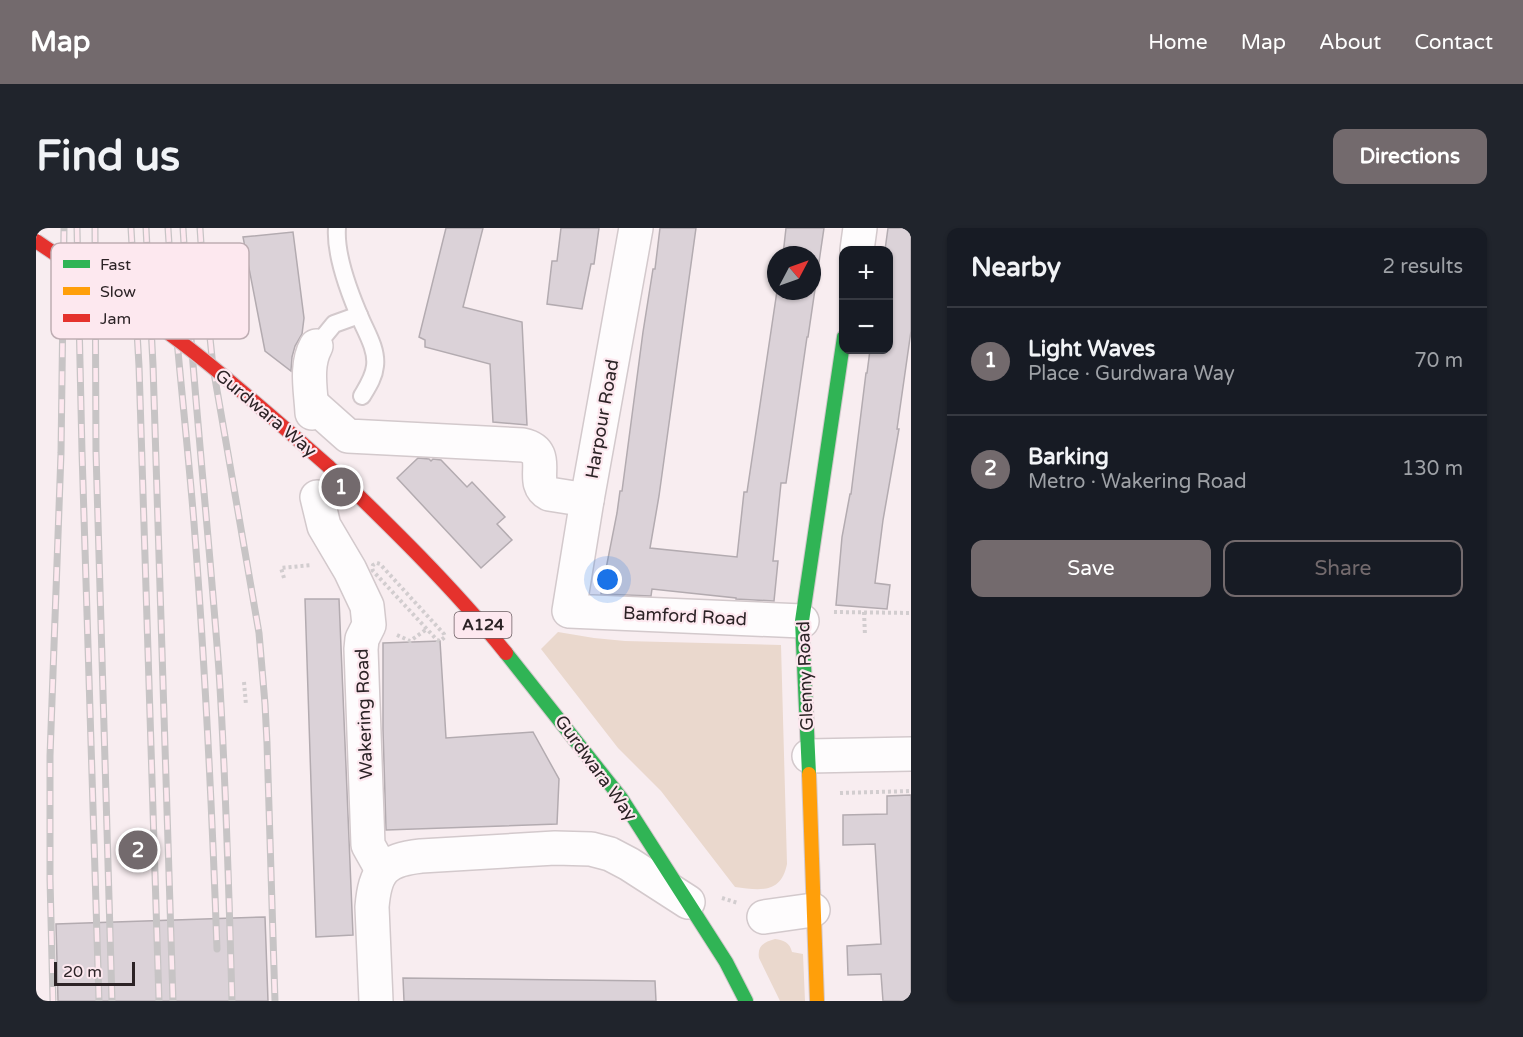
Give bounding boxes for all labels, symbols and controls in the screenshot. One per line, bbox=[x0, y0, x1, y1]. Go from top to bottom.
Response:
text: Map bbox=[30, 25, 90, 59]
text: Home bbox=[1148, 30, 1208, 55]
text: Map bbox=[1241, 30, 1286, 55]
text: About bbox=[1319, 30, 1381, 55]
text: Contact bbox=[1414, 30, 1493, 55]
button: Directions bbox=[1333, 129, 1487, 184]
text: Find us bbox=[36, 131, 180, 182]
legend bbox=[51, 243, 249, 339]
north arrow bbox=[767, 246, 821, 300]
map controls bbox=[839, 246, 893, 354]
button: + bbox=[839, 246, 893, 300]
text: Nearby bbox=[971, 252, 1061, 283]
text: Fast bbox=[100, 255, 131, 275]
text: 2 results bbox=[1383, 255, 1463, 279]
text: Slow bbox=[100, 282, 136, 302]
button: − bbox=[839, 300, 893, 354]
text: Jam bbox=[100, 309, 131, 329]
text: Light Waves bbox=[1028, 336, 1155, 362]
text: 1 bbox=[984, 349, 997, 373]
text: 70 m bbox=[1414, 349, 1463, 373]
street label: Harpour Road bbox=[581, 358, 623, 480]
text: Place · Gurdwara Way bbox=[1028, 362, 1235, 386]
street label: Gurdwara Way bbox=[211, 364, 321, 462]
text: Barking bbox=[1028, 444, 1109, 470]
text: 2 bbox=[984, 457, 997, 481]
text: 130 m bbox=[1402, 457, 1463, 481]
pin: 1 bbox=[322, 464, 360, 510]
text: Metro · Wakering Road bbox=[1028, 470, 1247, 494]
button: Save bbox=[971, 540, 1211, 597]
button: Share bbox=[1223, 540, 1463, 597]
your location bbox=[593, 565, 622, 594]
street label: Bamford Road bbox=[622, 602, 748, 630]
road number: A124 bbox=[454, 612, 512, 638]
street label: Glenny Road bbox=[792, 621, 818, 731]
street label: Wakering Road bbox=[351, 648, 377, 780]
street label: Gurdwara Way bbox=[550, 711, 642, 826]
pin: 2 bbox=[118, 828, 158, 872]
scale bar bbox=[54, 959, 135, 986]
text: 20 m bbox=[63, 962, 102, 982]

